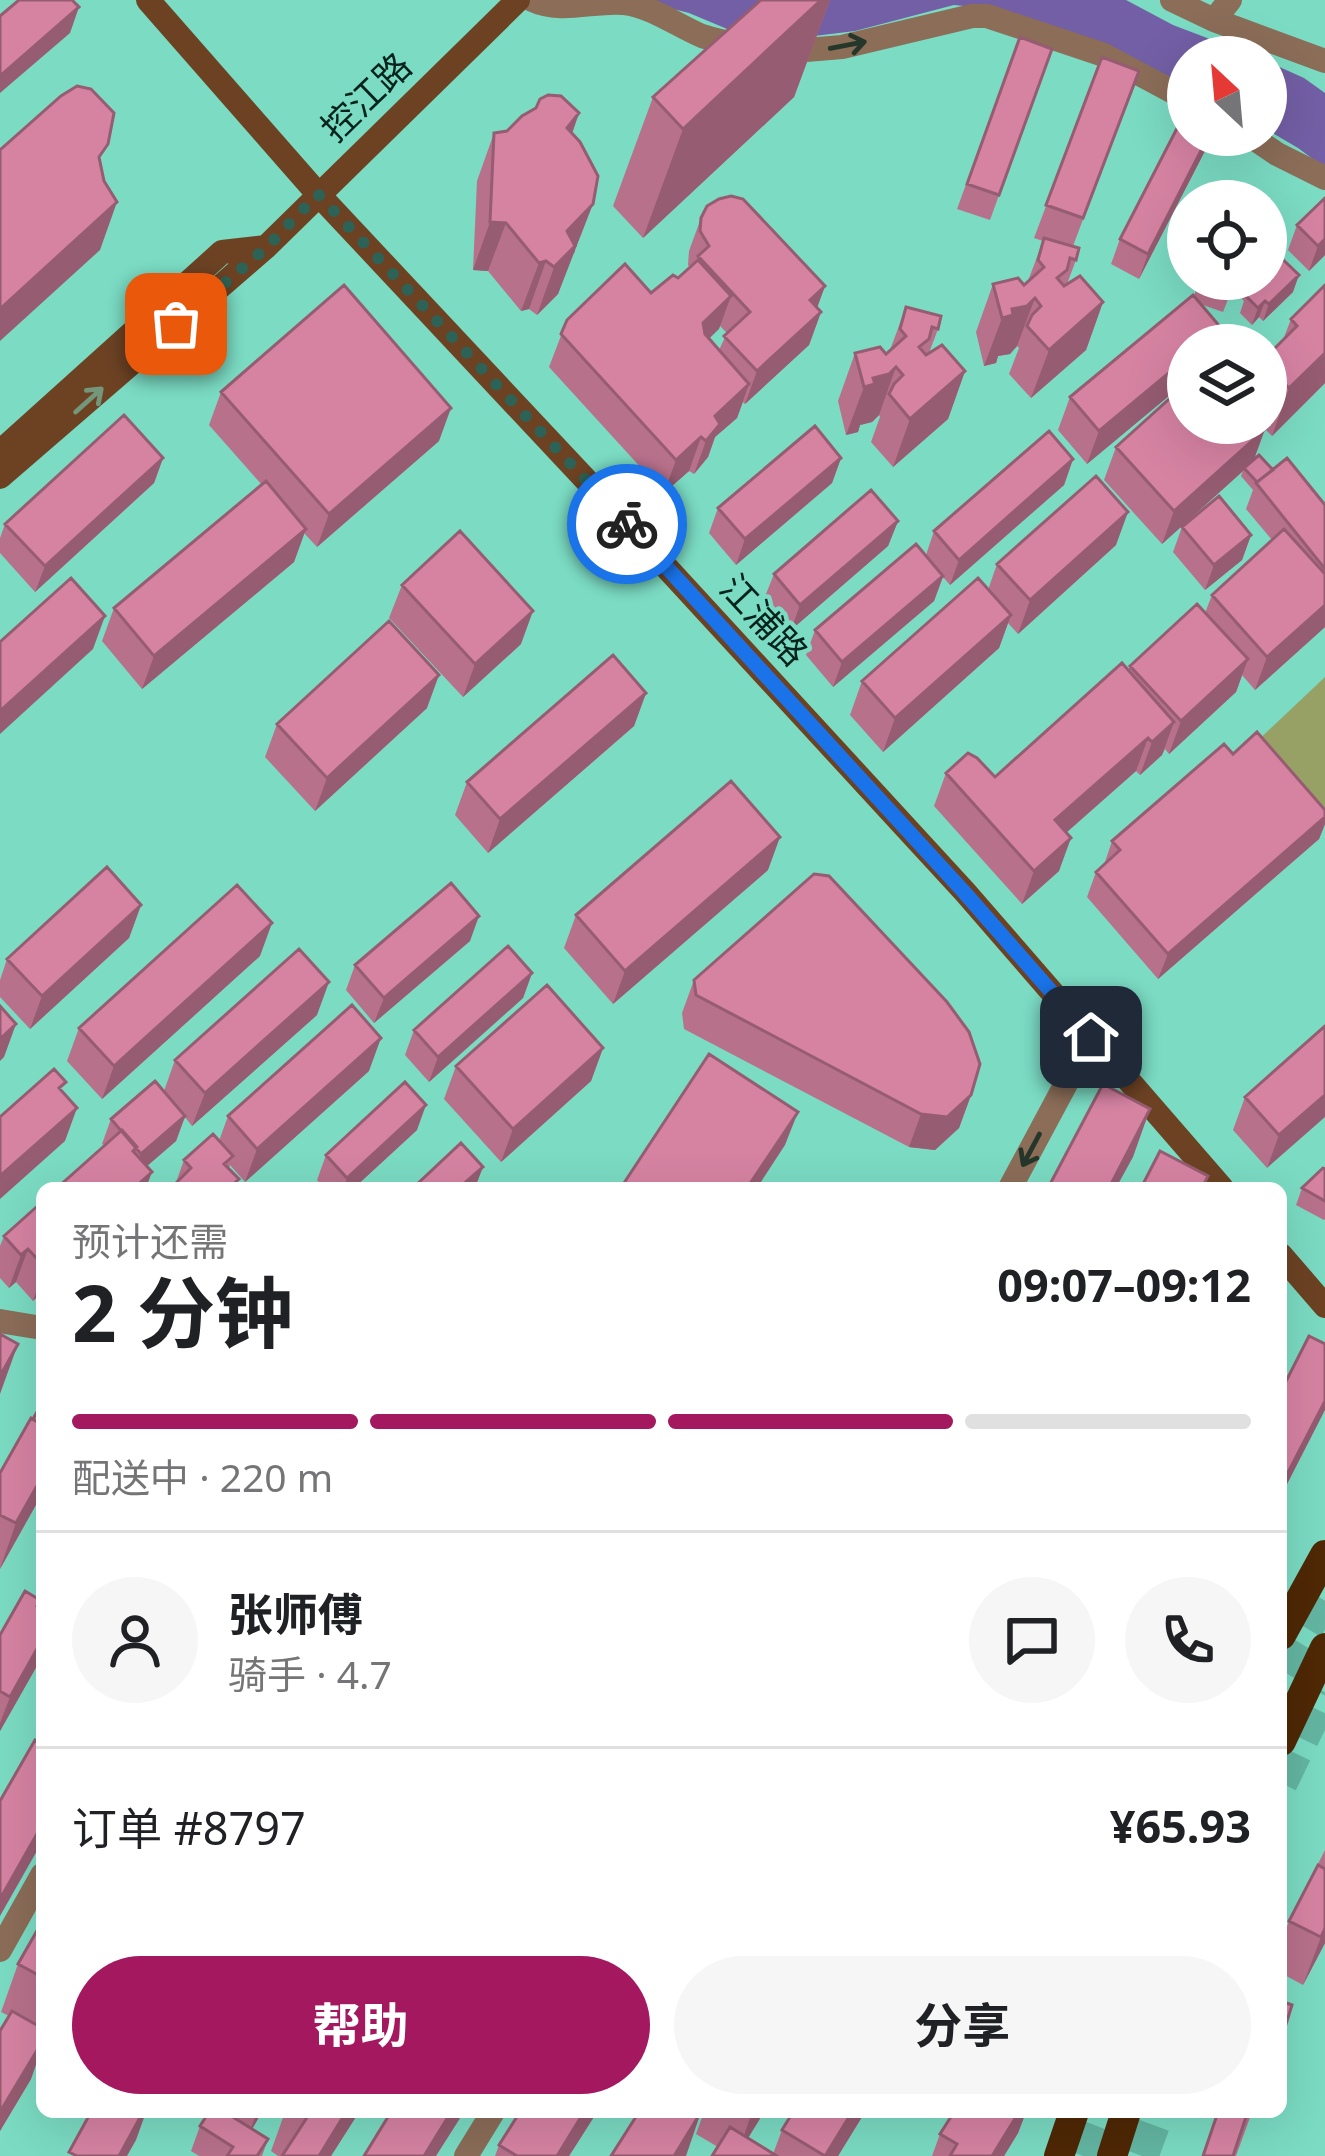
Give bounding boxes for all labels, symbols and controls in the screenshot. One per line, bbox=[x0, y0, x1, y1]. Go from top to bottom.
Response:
one-way arrow bbox=[827, 33, 866, 55]
north arrow bbox=[1167, 36, 1287, 156]
map controls bbox=[1167, 36, 1287, 444]
street label: 控江路 bbox=[310, 41, 422, 152]
button: locate bbox=[1167, 180, 1287, 300]
pin bbox=[125, 273, 227, 375]
icon: bag bbox=[143, 291, 209, 357]
button: layers bbox=[1167, 324, 1287, 444]
one-way arrow bbox=[73, 387, 103, 414]
courier bbox=[567, 464, 687, 584]
icon: bike bbox=[594, 491, 660, 557]
street label: 江浦路 bbox=[710, 563, 819, 676]
pin bbox=[1040, 986, 1142, 1088]
icon: home bbox=[1058, 1004, 1124, 1070]
one-way arrow bbox=[1019, 1131, 1042, 1166]
text: 预计还需 bbox=[72, 1214, 228, 1267]
text: 09:07–09:12 bbox=[997, 1254, 1251, 1315]
text: 2 分钟 bbox=[72, 1259, 293, 1365]
text: 配送中 · 220 m bbox=[72, 1450, 333, 1503]
button: person bbox=[72, 1577, 198, 1703]
button: chat bbox=[969, 1577, 1095, 1703]
button: phone bbox=[1125, 1577, 1251, 1703]
text: 张师傅 bbox=[228, 1583, 363, 1644]
text: 骑手 · 4.7 bbox=[228, 1647, 392, 1700]
text: ¥65.93 bbox=[1110, 1795, 1251, 1856]
text: 订单 #8797 bbox=[72, 1797, 306, 1858]
button: 帮助 bbox=[72, 1956, 650, 2094]
button: 分享 bbox=[674, 1956, 1251, 2094]

